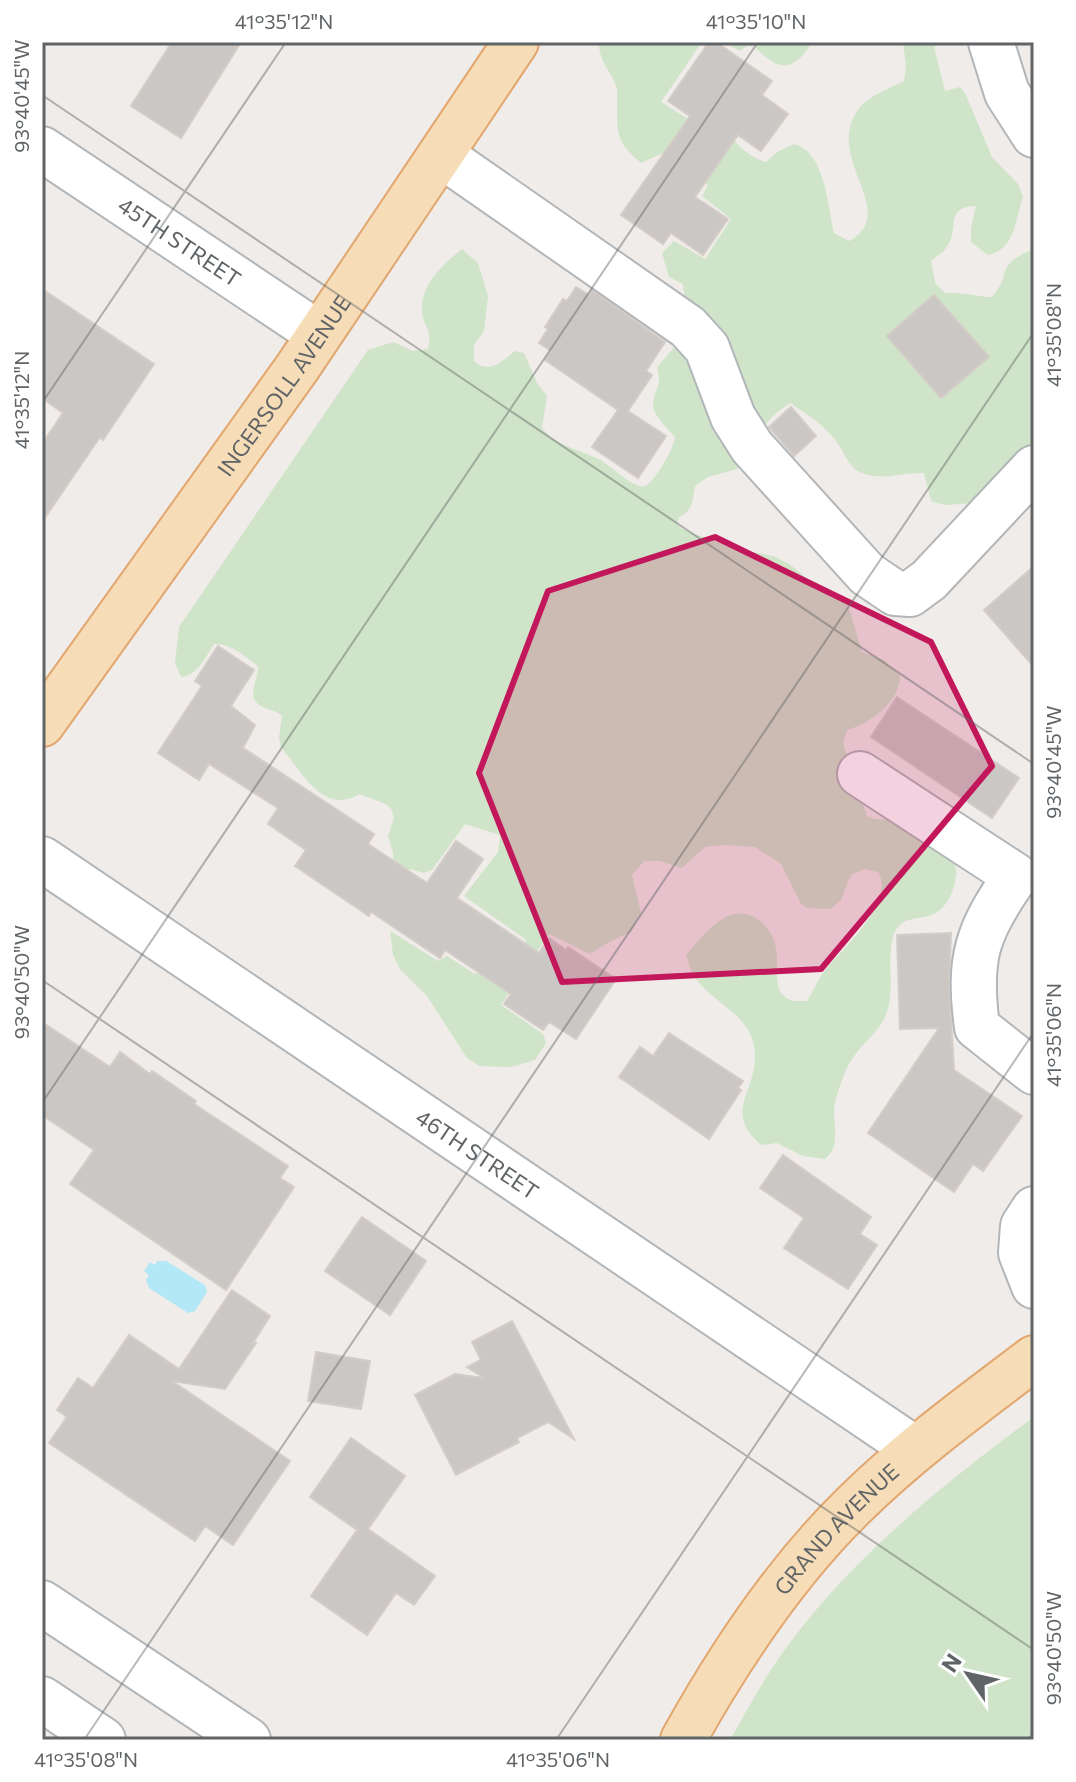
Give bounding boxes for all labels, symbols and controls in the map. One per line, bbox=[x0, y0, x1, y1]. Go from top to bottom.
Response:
text: 41°35'12"N bbox=[235, 9, 333, 33]
text: 41°35'10"N bbox=[706, 9, 806, 33]
text: 93°40'45"W bbox=[9, 39, 33, 153]
street label: 45TH STREET bbox=[114, 191, 247, 292]
text: 41°35'08"N bbox=[1041, 283, 1065, 387]
street label: INGERSOLL AVENUE bbox=[211, 290, 356, 481]
text: 41°35'12"N bbox=[9, 351, 33, 449]
text: 93°40'45"W bbox=[1041, 705, 1065, 819]
text: 93°40'50"W bbox=[9, 925, 33, 1039]
text: 41°35'06"N bbox=[1041, 983, 1065, 1087]
street label: 46TH STREET bbox=[411, 1103, 544, 1205]
street label: GRAND AVENUE bbox=[768, 1457, 904, 1600]
text: 93°40'50"W bbox=[1041, 1591, 1065, 1705]
north arrow bbox=[928, 1634, 1008, 1714]
text: N bbox=[935, 1648, 967, 1677]
text: 41°35'08"N bbox=[34, 1747, 138, 1771]
text: 41°35'06"N bbox=[506, 1747, 610, 1771]

